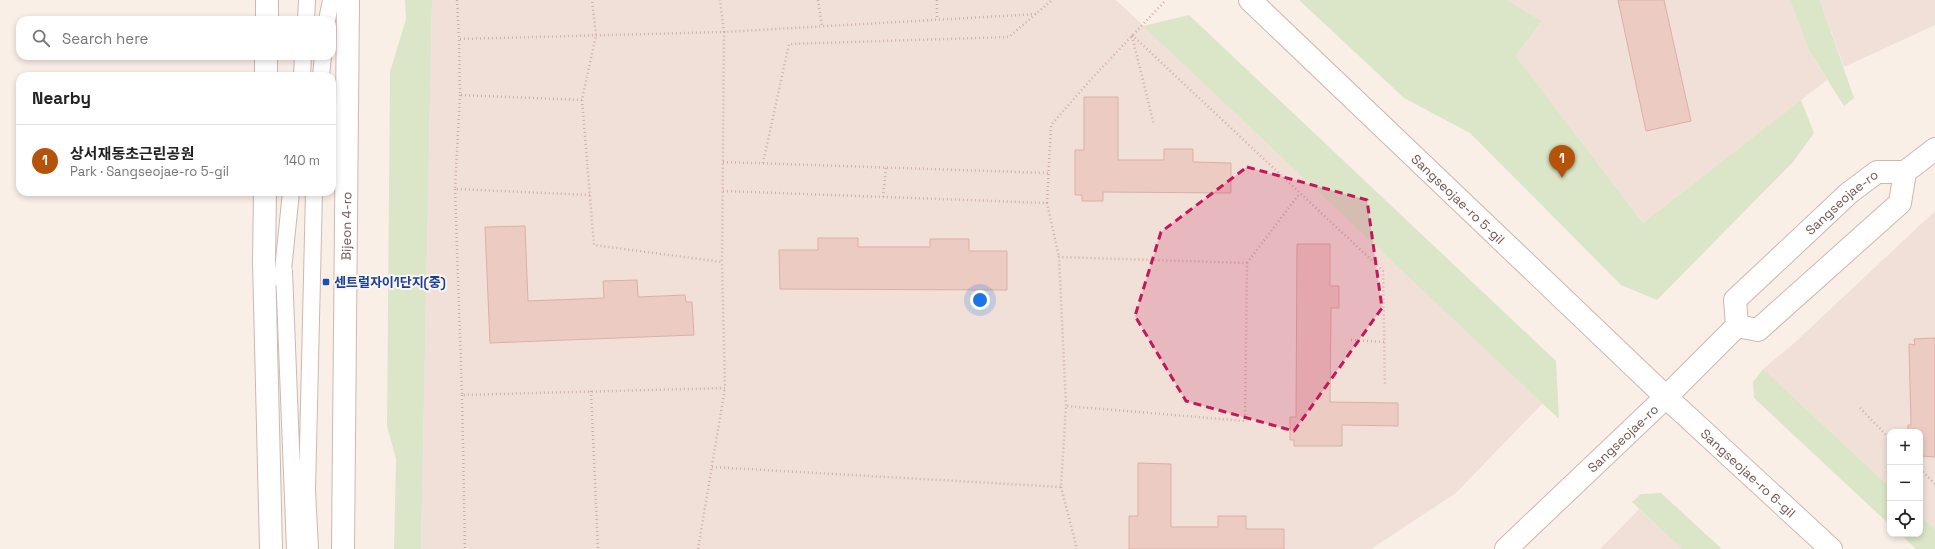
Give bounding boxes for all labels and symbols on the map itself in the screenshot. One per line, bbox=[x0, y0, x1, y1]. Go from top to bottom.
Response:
pin: 1 bbox=[1549, 145, 1575, 178]
street label: Sangseojae-ro 5-gil bbox=[1408, 150, 1509, 247]
street label: Sangseojae-ro bbox=[1801, 166, 1881, 238]
street label: Bijeon 4-ro bbox=[337, 192, 355, 261]
place label: 센트럴자이1단지(중) bbox=[334, 274, 446, 291]
marker: 센트럴자이1단지(중) bbox=[321, 277, 331, 287]
your location bbox=[970, 290, 990, 310]
street label: Sangseojae-ro bbox=[1584, 401, 1662, 476]
street label: Sangseojae-ro 6-gil bbox=[1697, 425, 1799, 521]

